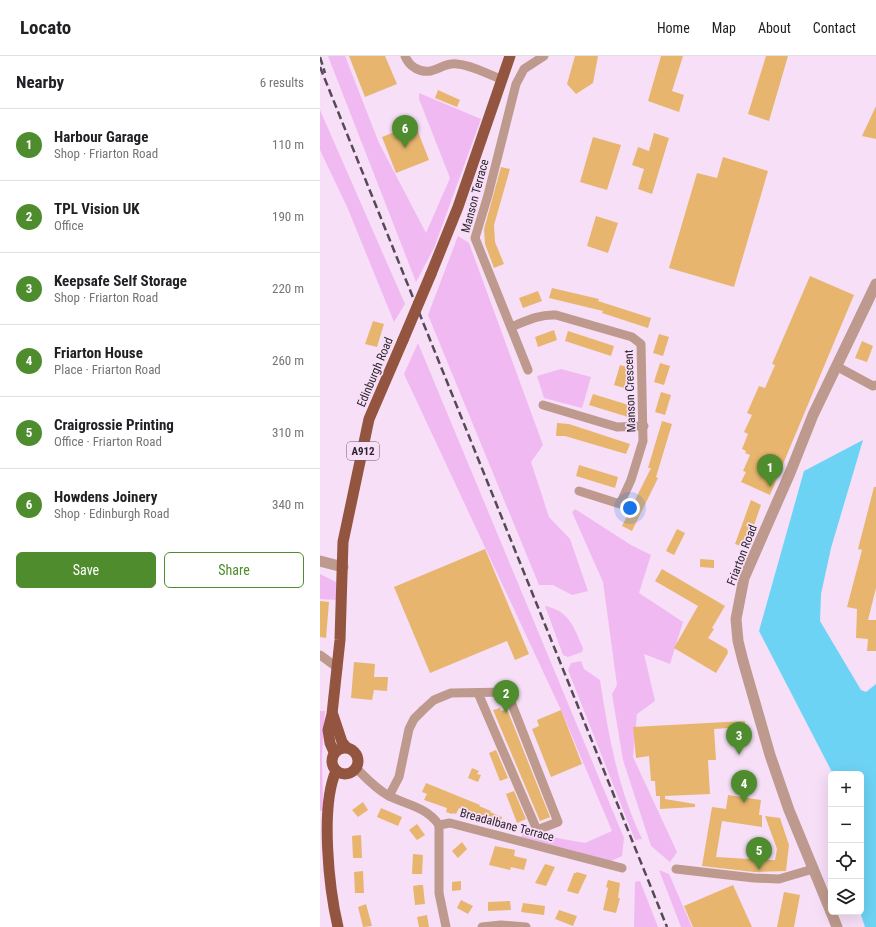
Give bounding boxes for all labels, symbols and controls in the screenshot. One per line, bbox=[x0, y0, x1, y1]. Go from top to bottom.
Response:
text: Locato bbox=[20, 16, 71, 39]
text: Home bbox=[657, 20, 690, 36]
text: Map bbox=[712, 20, 736, 36]
text: About bbox=[758, 20, 791, 36]
text: Contact bbox=[813, 20, 856, 36]
text: Nearby bbox=[16, 72, 64, 92]
text: 6 results bbox=[260, 75, 304, 90]
pin: 6 bbox=[392, 115, 418, 148]
text: Harbour Garage bbox=[54, 128, 148, 146]
text: 1 bbox=[26, 137, 32, 152]
text: 110 m bbox=[272, 137, 304, 152]
text: Shop · Friarton Road bbox=[54, 146, 158, 161]
street label: Manson Terrace bbox=[458, 157, 492, 234]
text: TPL Vision UK bbox=[54, 200, 140, 218]
text: 2 bbox=[26, 209, 32, 224]
text: 190 m bbox=[272, 209, 304, 224]
text: Office bbox=[54, 218, 84, 233]
text: Keepsafe Self Storage bbox=[54, 272, 187, 290]
text: 3 bbox=[26, 281, 32, 296]
text: 220 m bbox=[272, 281, 304, 296]
text: Shop · Friarton Road bbox=[54, 290, 158, 305]
street label: Edinburgh Road bbox=[354, 335, 396, 409]
text: Friarton House bbox=[54, 344, 143, 362]
street label: Manson Crescent bbox=[622, 349, 638, 433]
text: 4 bbox=[26, 353, 32, 368]
text: 260 m bbox=[272, 353, 304, 368]
text: Place · Friarton Road bbox=[54, 362, 161, 377]
text: Craigrossie Printing bbox=[54, 416, 174, 434]
text: 5 bbox=[26, 425, 32, 440]
text: 310 m bbox=[272, 425, 304, 440]
text: Office · Friarton Road bbox=[54, 434, 162, 449]
road number: A912 bbox=[347, 442, 379, 460]
pin: 1 bbox=[757, 454, 783, 487]
text: Howdens Joinery bbox=[54, 488, 157, 506]
text: 6 bbox=[26, 497, 32, 512]
text: 340 m bbox=[272, 497, 304, 512]
your location bbox=[620, 498, 640, 518]
text: Shop · Edinburgh Road bbox=[54, 506, 169, 521]
street label: Friarton Road bbox=[724, 523, 760, 587]
button: Save bbox=[16, 552, 156, 588]
button: Share bbox=[164, 552, 304, 588]
pin: 2 bbox=[493, 680, 519, 713]
pin: 3 bbox=[726, 722, 752, 755]
pin: 4 bbox=[731, 770, 757, 803]
map controls bbox=[828, 771, 864, 915]
button: + bbox=[828, 771, 864, 807]
street label: Breadalbane Terrace bbox=[458, 806, 556, 844]
button: − bbox=[828, 807, 864, 843]
pin: 5 bbox=[746, 837, 772, 870]
button: locate bbox=[828, 843, 864, 879]
button: layers bbox=[828, 879, 864, 915]

